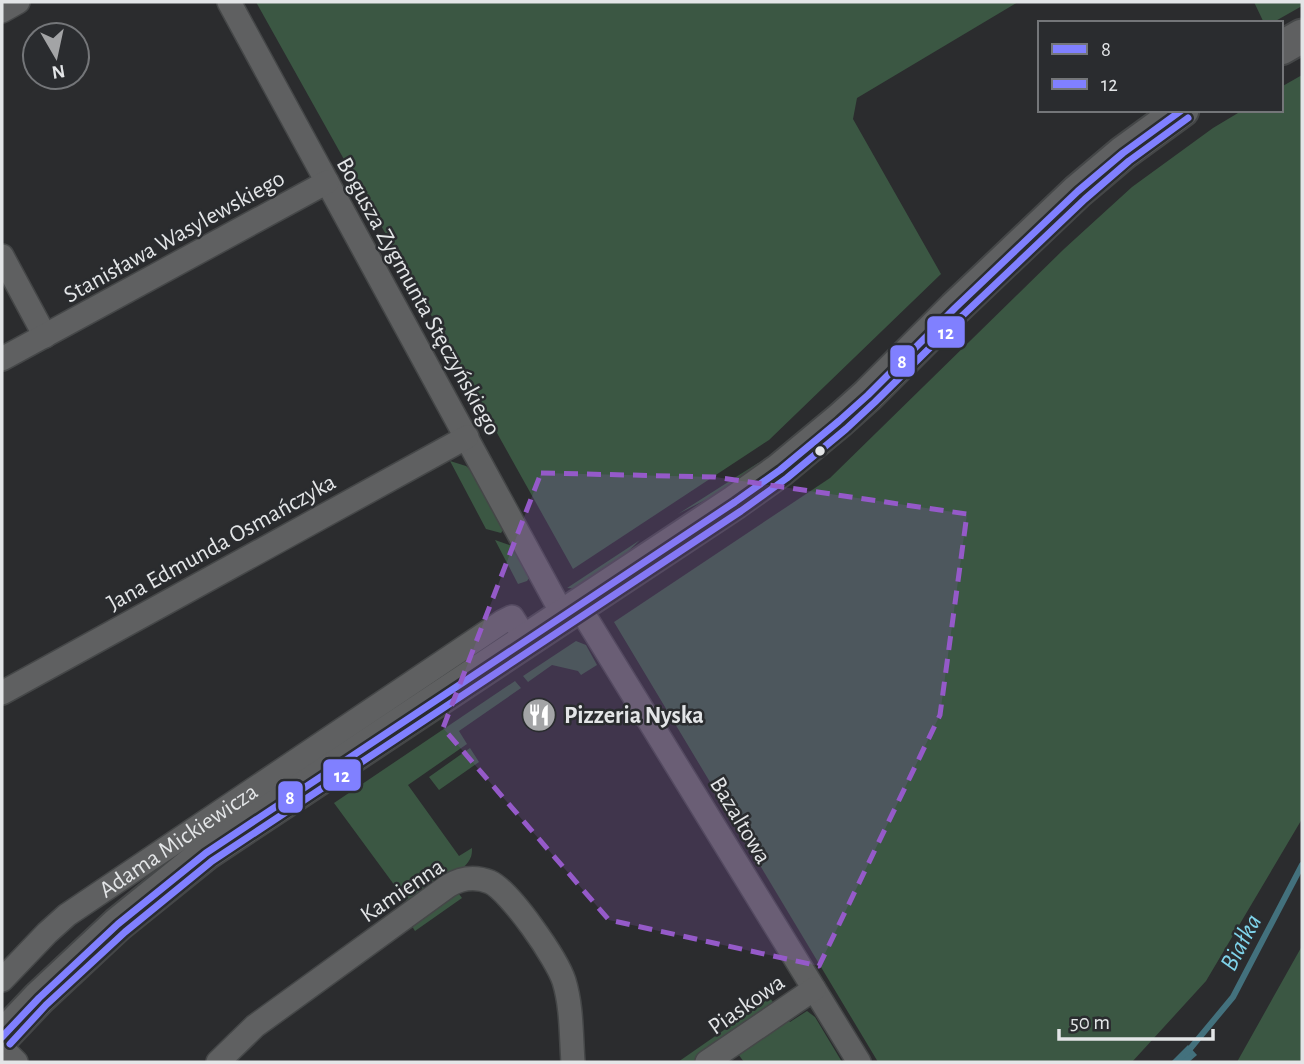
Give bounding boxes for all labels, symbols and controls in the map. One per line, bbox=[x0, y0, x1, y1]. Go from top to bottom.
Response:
north arrow bbox=[21, 21, 91, 91]
legend bbox=[1038, 21, 1283, 112]
text: 8 bbox=[1101, 39, 1111, 60]
text: N bbox=[50, 61, 66, 82]
text: 12 bbox=[1101, 74, 1118, 95]
street label: Bogusza Zygmunta Stęczyńskiego bbox=[332, 154, 505, 439]
street label: Stanisława Wasylewskiego bbox=[60, 166, 289, 308]
line badge: 12 bbox=[926, 315, 966, 349]
text: 12 bbox=[938, 324, 954, 343]
line badge: 8 bbox=[889, 344, 916, 378]
text: 8 bbox=[897, 353, 907, 372]
unlabelled marker bbox=[813, 444, 827, 458]
street label: Jana Edmunda Osmańczyka bbox=[103, 470, 340, 616]
restaurant icon: Pizzeria Nyska bbox=[520, 696, 558, 734]
place label: Pizzeria Nyska bbox=[564, 704, 704, 728]
line badge: 12 bbox=[322, 758, 362, 792]
text: 12 bbox=[334, 767, 350, 786]
street label: Bazaltowa bbox=[705, 773, 775, 868]
street label: Adama Mickiewicza bbox=[95, 779, 262, 903]
line badge: 8 bbox=[277, 780, 304, 814]
text: 8 bbox=[285, 789, 295, 808]
street label: Kamienna bbox=[356, 854, 449, 927]
water label: Białka bbox=[1215, 910, 1266, 975]
street label: Piaskowa bbox=[704, 970, 789, 1040]
scale bar bbox=[1059, 998, 1213, 1042]
text: 50 m bbox=[1070, 1012, 1110, 1033]

